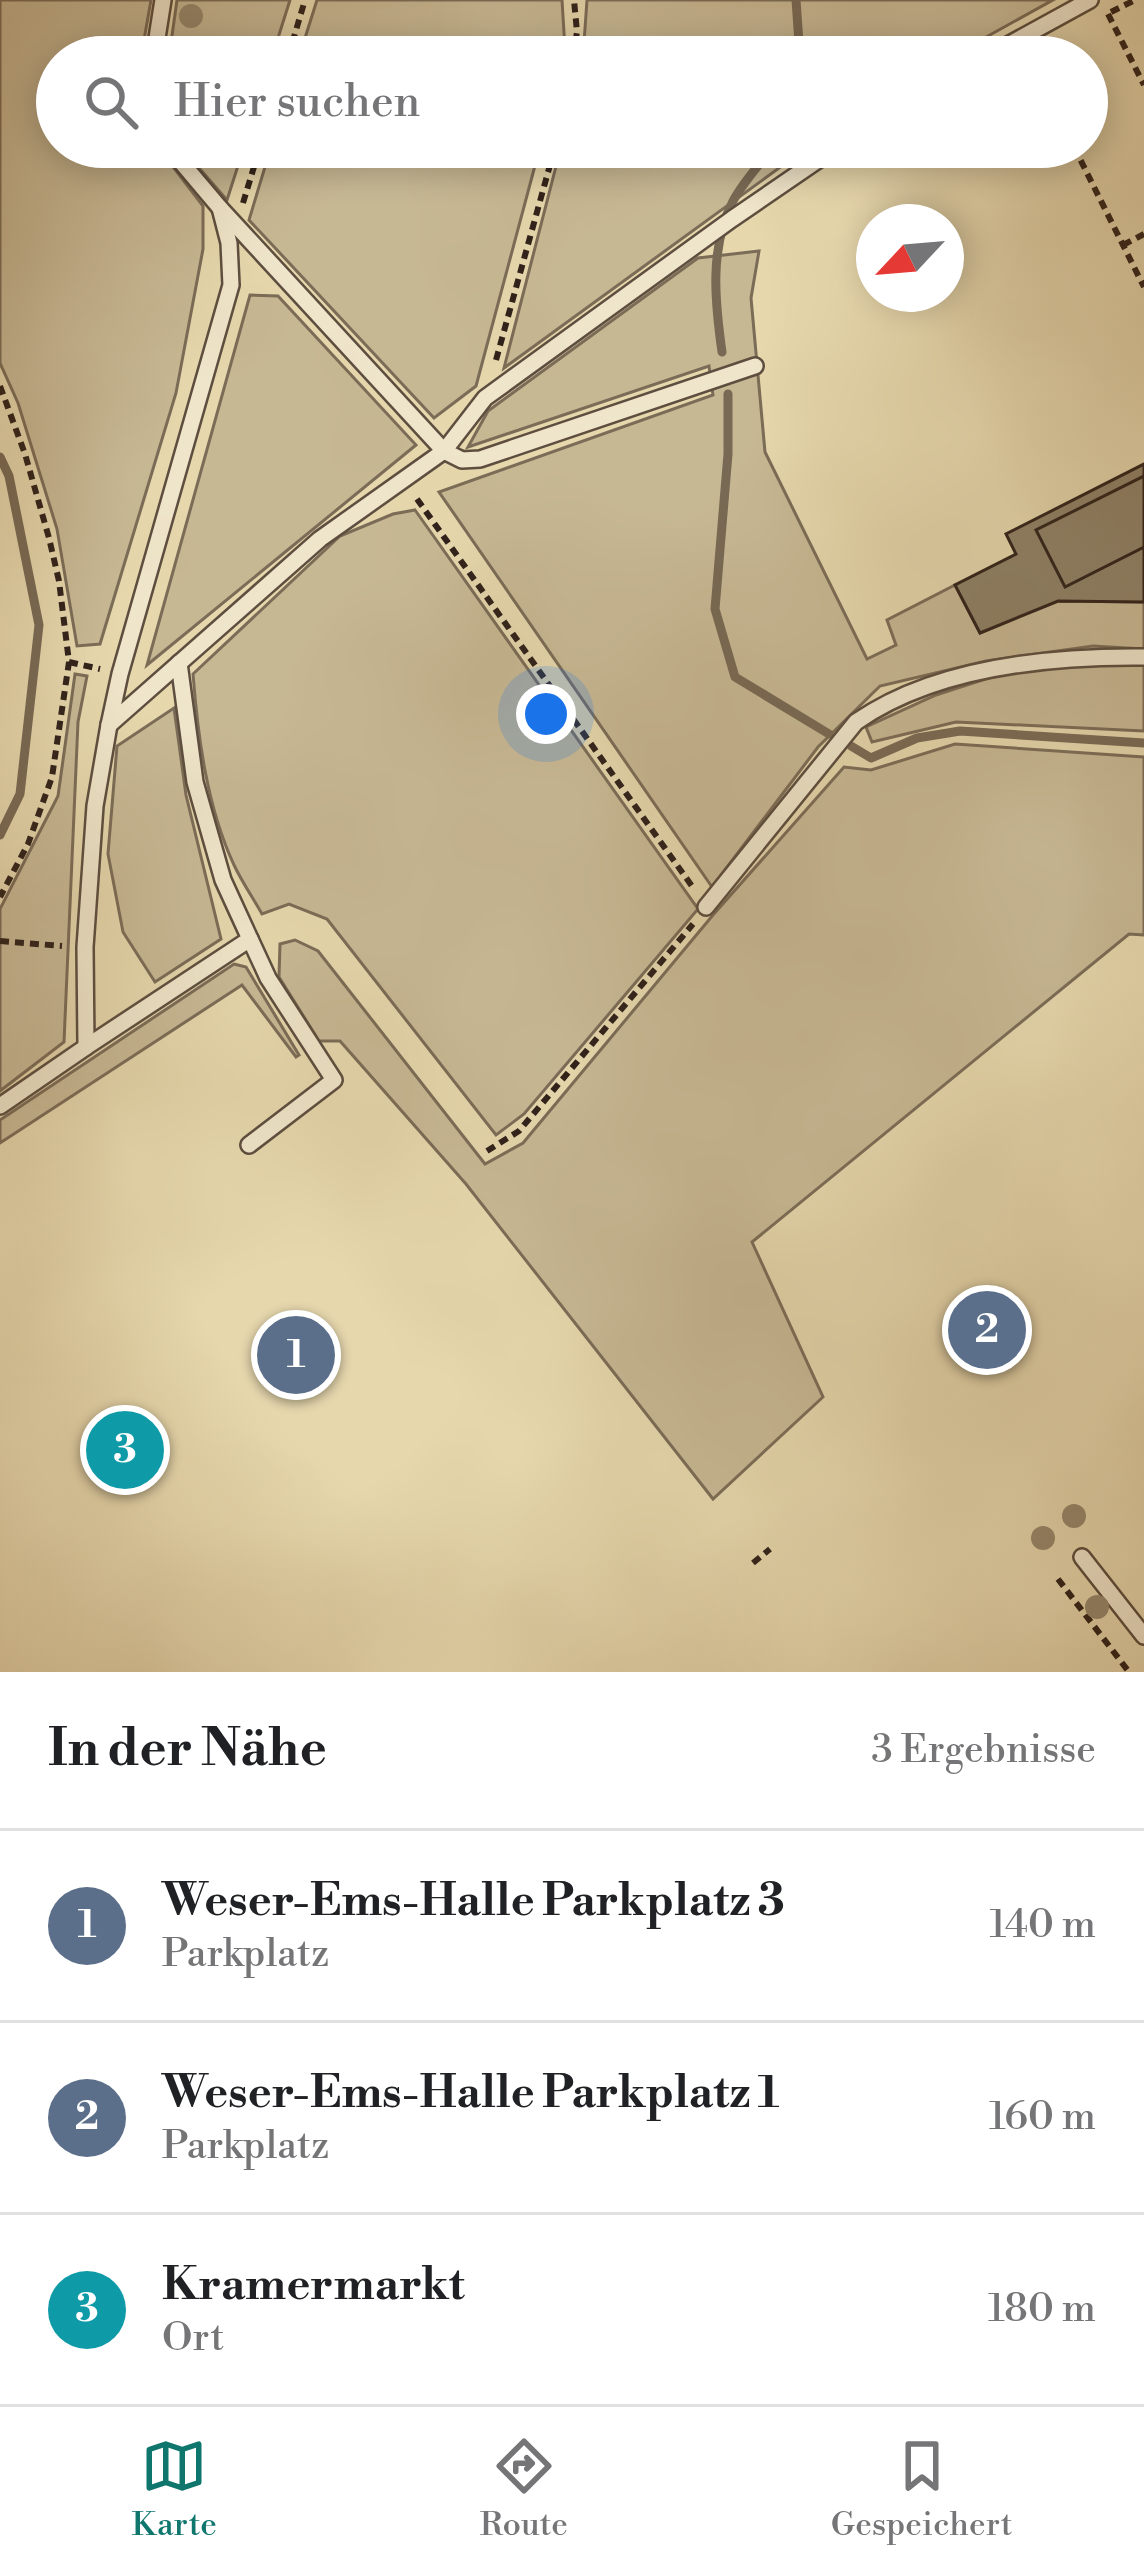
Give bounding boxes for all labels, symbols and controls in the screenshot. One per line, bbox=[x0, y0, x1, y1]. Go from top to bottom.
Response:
search box bbox=[36, 36, 1108, 168]
icon: search bbox=[78, 69, 144, 135]
text: Hier suchen bbox=[174, 74, 420, 131]
north arrow bbox=[856, 204, 964, 312]
your location bbox=[516, 684, 576, 744]
pin: 2 bbox=[948, 1285, 1026, 1375]
pin: 1 bbox=[257, 1310, 335, 1400]
pin: 3 bbox=[86, 1405, 164, 1495]
text: In der Nähe bbox=[48, 1718, 327, 1782]
text: 3 Ergebnisse bbox=[871, 1726, 1096, 1775]
text: Weser-Ems-Halle Parkplatz 3 bbox=[162, 1873, 785, 1930]
text: 1 bbox=[78, 1901, 96, 1950]
text: 140 m bbox=[989, 1901, 1096, 1950]
text: Parkplatz bbox=[162, 1930, 329, 1979]
text: Weser-Ems-Halle Parkplatz 1 bbox=[162, 2065, 779, 2122]
text: 2 bbox=[75, 2093, 99, 2142]
text: 160 m bbox=[989, 2093, 1096, 2142]
text: Parkplatz bbox=[162, 2122, 329, 2171]
text: Kramermarkt bbox=[162, 2257, 465, 2314]
text: 3 bbox=[75, 2285, 99, 2334]
text: 180 m bbox=[988, 2285, 1096, 2334]
text: Ort bbox=[162, 2314, 224, 2363]
tab: Karte bbox=[132, 2433, 217, 2546]
tab: Route bbox=[480, 2433, 568, 2546]
tab: Gespeichert bbox=[831, 2433, 1013, 2546]

